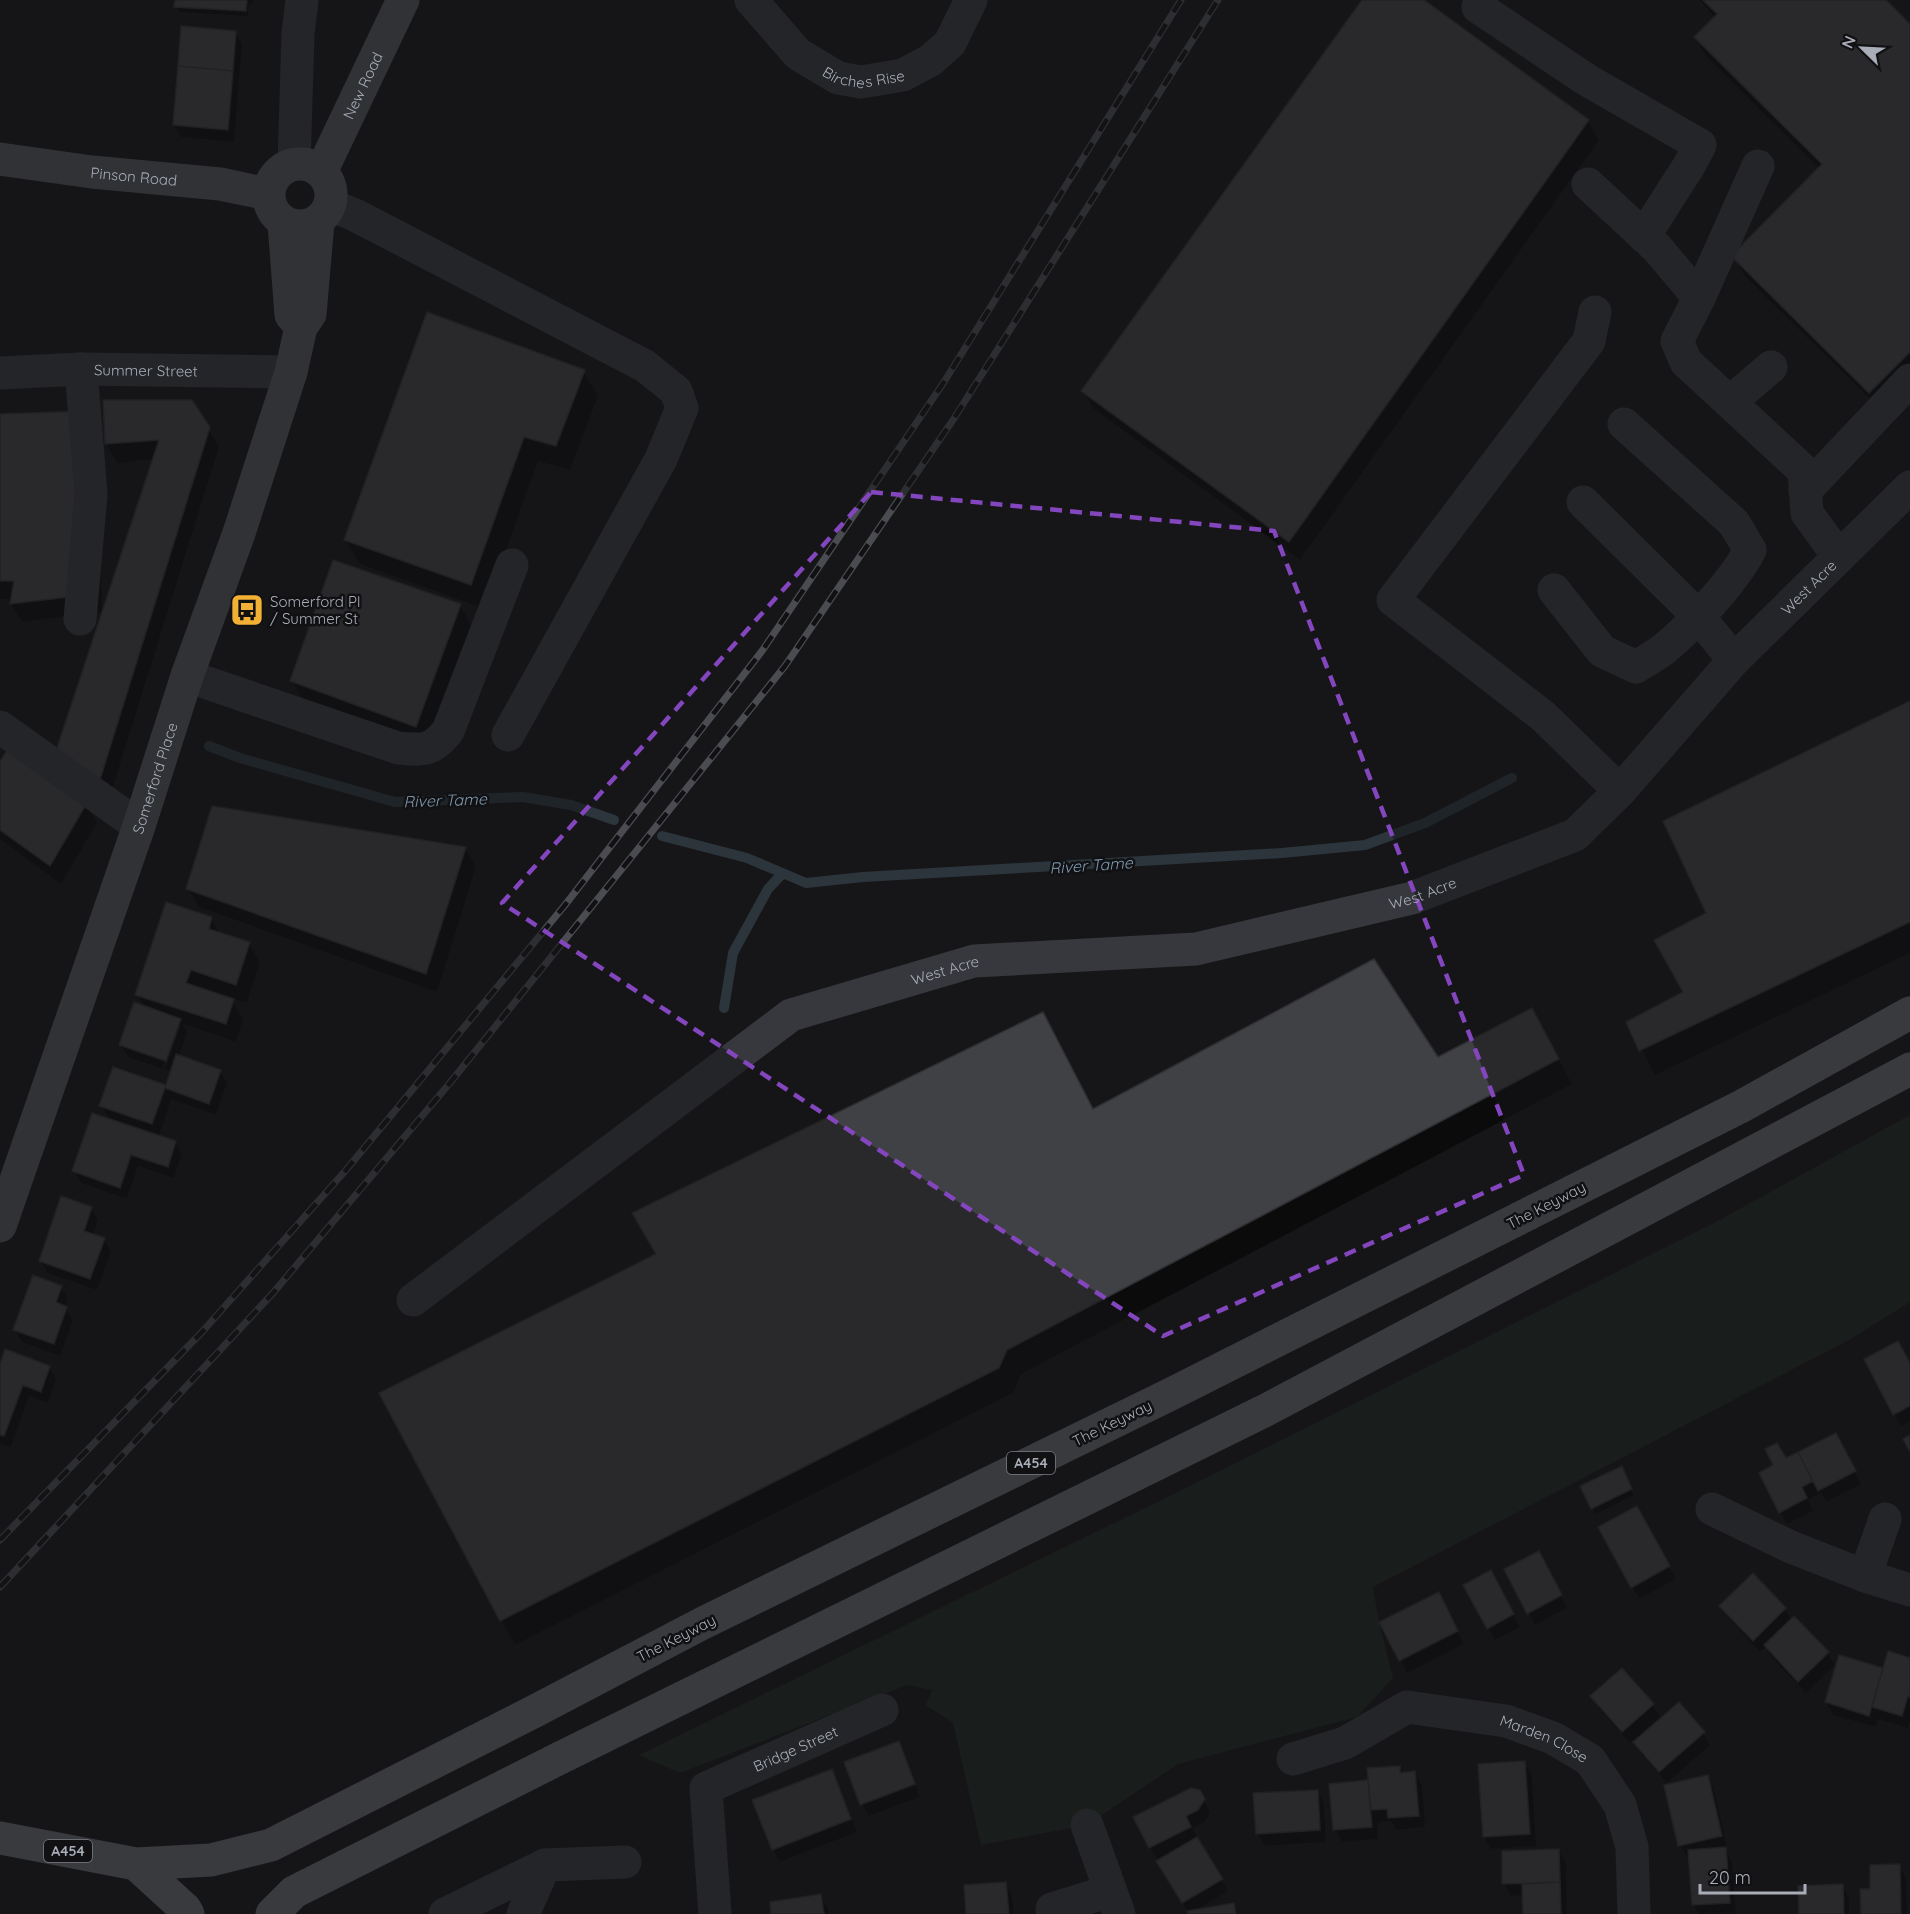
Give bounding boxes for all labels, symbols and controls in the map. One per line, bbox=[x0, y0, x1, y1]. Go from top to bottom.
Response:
north arrow bbox=[1832, 18, 1892, 78]
text: N bbox=[1837, 32, 1860, 51]
street label: New Road bbox=[338, 49, 386, 122]
street label: Birches Rise bbox=[820, 62, 906, 92]
street label: Pinson Road bbox=[90, 162, 178, 189]
street label: Summer Street bbox=[94, 360, 198, 380]
street label: West Acre bbox=[1777, 555, 1840, 618]
bus stop icon: Somerford Pl / Summer St bbox=[229, 592, 265, 628]
place label: Somerford Pl / Summer St bbox=[270, 592, 360, 628]
street label: Somerford Place bbox=[128, 720, 181, 836]
water label: River Tame bbox=[403, 789, 488, 811]
water label: River Tame bbox=[1049, 852, 1134, 878]
street label: West Acre bbox=[1387, 872, 1459, 913]
street label: West Acre bbox=[909, 951, 980, 989]
street label: The Keyway bbox=[1503, 1177, 1589, 1233]
street label: The Keyway bbox=[1069, 1396, 1155, 1450]
road number: A454 bbox=[1007, 1452, 1055, 1474]
street label: The Keyway bbox=[633, 1610, 719, 1666]
street label: Marden Close bbox=[1498, 1710, 1592, 1766]
street label: Bridge Street bbox=[750, 1721, 841, 1775]
road number: A454 bbox=[44, 1840, 92, 1862]
scale bar bbox=[1700, 1857, 1805, 1895]
text: 20 m bbox=[1709, 1866, 1751, 1889]

